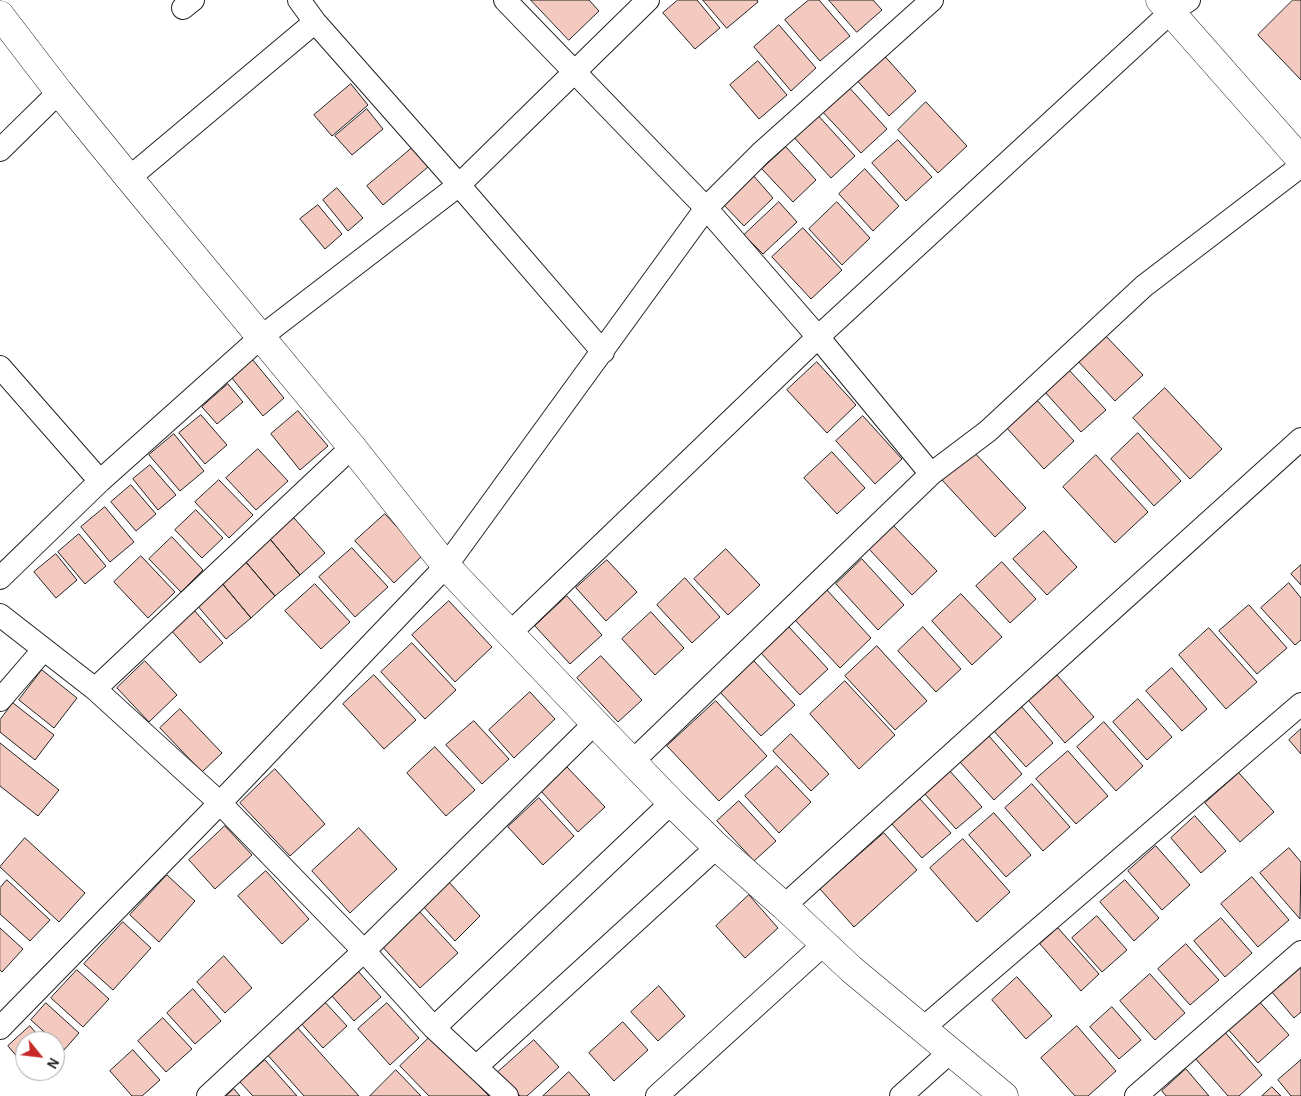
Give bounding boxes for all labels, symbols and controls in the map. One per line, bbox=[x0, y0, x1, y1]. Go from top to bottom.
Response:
north arrow bbox=[15, 1031, 65, 1081]
text: N bbox=[44, 1055, 61, 1070]

